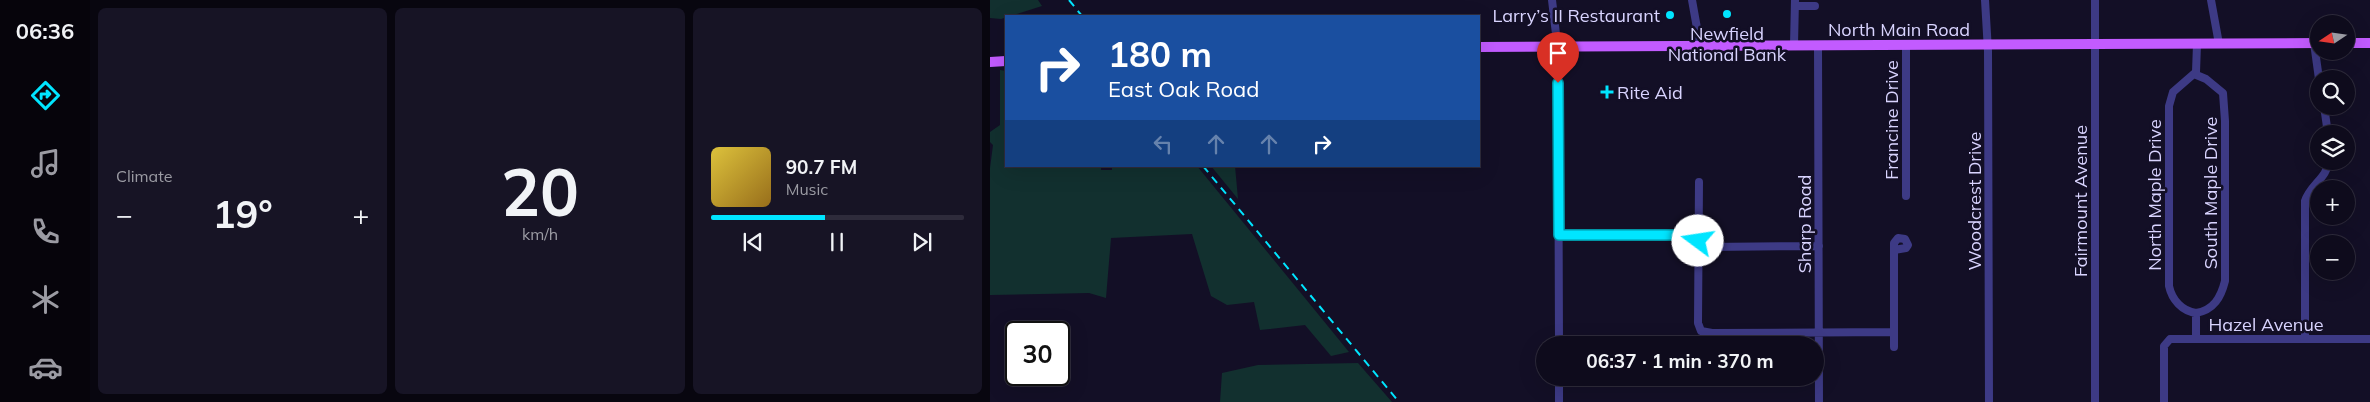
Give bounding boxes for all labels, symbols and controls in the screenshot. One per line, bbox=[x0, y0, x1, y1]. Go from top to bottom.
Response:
place label: Larry’s II Restaurant bbox=[1492, 4, 1660, 27]
marker: Newfield National Bank bbox=[1721, 8, 1733, 20]
marker: Larry’s II Restaurant bbox=[1664, 9, 1676, 21]
north arrow bbox=[2310, 15, 2355, 60]
map controls bbox=[2310, 15, 2355, 280]
text: 06:36 bbox=[16, 17, 74, 45]
street label: North Main Road bbox=[1828, 18, 1970, 41]
place label: Newfield National Bank bbox=[1668, 22, 1787, 66]
text: 180 m bbox=[1108, 32, 1212, 76]
pin bbox=[1537, 32, 1579, 83]
icon: right bbox=[1025, 35, 1090, 100]
icon: arrive bbox=[1544, 39, 1572, 67]
street label: Francine Drive bbox=[1880, 60, 1903, 180]
button: search bbox=[2310, 70, 2355, 115]
text: East Oak Road bbox=[1108, 75, 1259, 103]
icon: directions bbox=[28, 78, 63, 113]
place label: Rite Aid bbox=[1617, 81, 1683, 104]
marker: Rite Aid bbox=[1601, 86, 1613, 98]
street label: South Maple Drive bbox=[2199, 117, 2222, 269]
street label: North Maple Drive bbox=[2143, 119, 2166, 271]
street label: Fairmount Avenue bbox=[2069, 125, 2092, 277]
button: layers bbox=[2310, 125, 2355, 170]
icon: left bbox=[1149, 130, 1177, 158]
icon: ahead bbox=[1202, 130, 1230, 158]
icon: ahead bbox=[1255, 130, 1283, 158]
icon: right bbox=[1308, 130, 1336, 158]
street label: Woodcrest Drive bbox=[1963, 132, 1986, 270]
icon: music bbox=[28, 146, 63, 181]
text: 20 bbox=[501, 151, 579, 232]
text: 90.7 FM bbox=[786, 155, 857, 179]
text: Climate bbox=[116, 166, 172, 186]
street label: Sharp Road bbox=[1793, 175, 1816, 273]
text: Music bbox=[786, 179, 828, 199]
button: + bbox=[2310, 180, 2355, 225]
text: 19° bbox=[213, 190, 273, 238]
text: − bbox=[116, 197, 133, 232]
text: + bbox=[353, 197, 369, 232]
icon: phone bbox=[28, 214, 63, 249]
position arrow bbox=[1671, 214, 1723, 266]
text: km/h bbox=[522, 224, 558, 244]
icon: previous bbox=[739, 228, 767, 256]
icon: pause bbox=[823, 228, 851, 256]
icon: next bbox=[908, 228, 936, 256]
button: − bbox=[2310, 235, 2355, 280]
icon: climate bbox=[28, 282, 63, 317]
street label: Hazel Avenue bbox=[2208, 313, 2324, 336]
speed limit sign: 30 bbox=[1005, 321, 1070, 386]
text: 06:37 · 1 min · 370 m bbox=[1586, 349, 1774, 373]
icon: car bbox=[28, 350, 63, 385]

